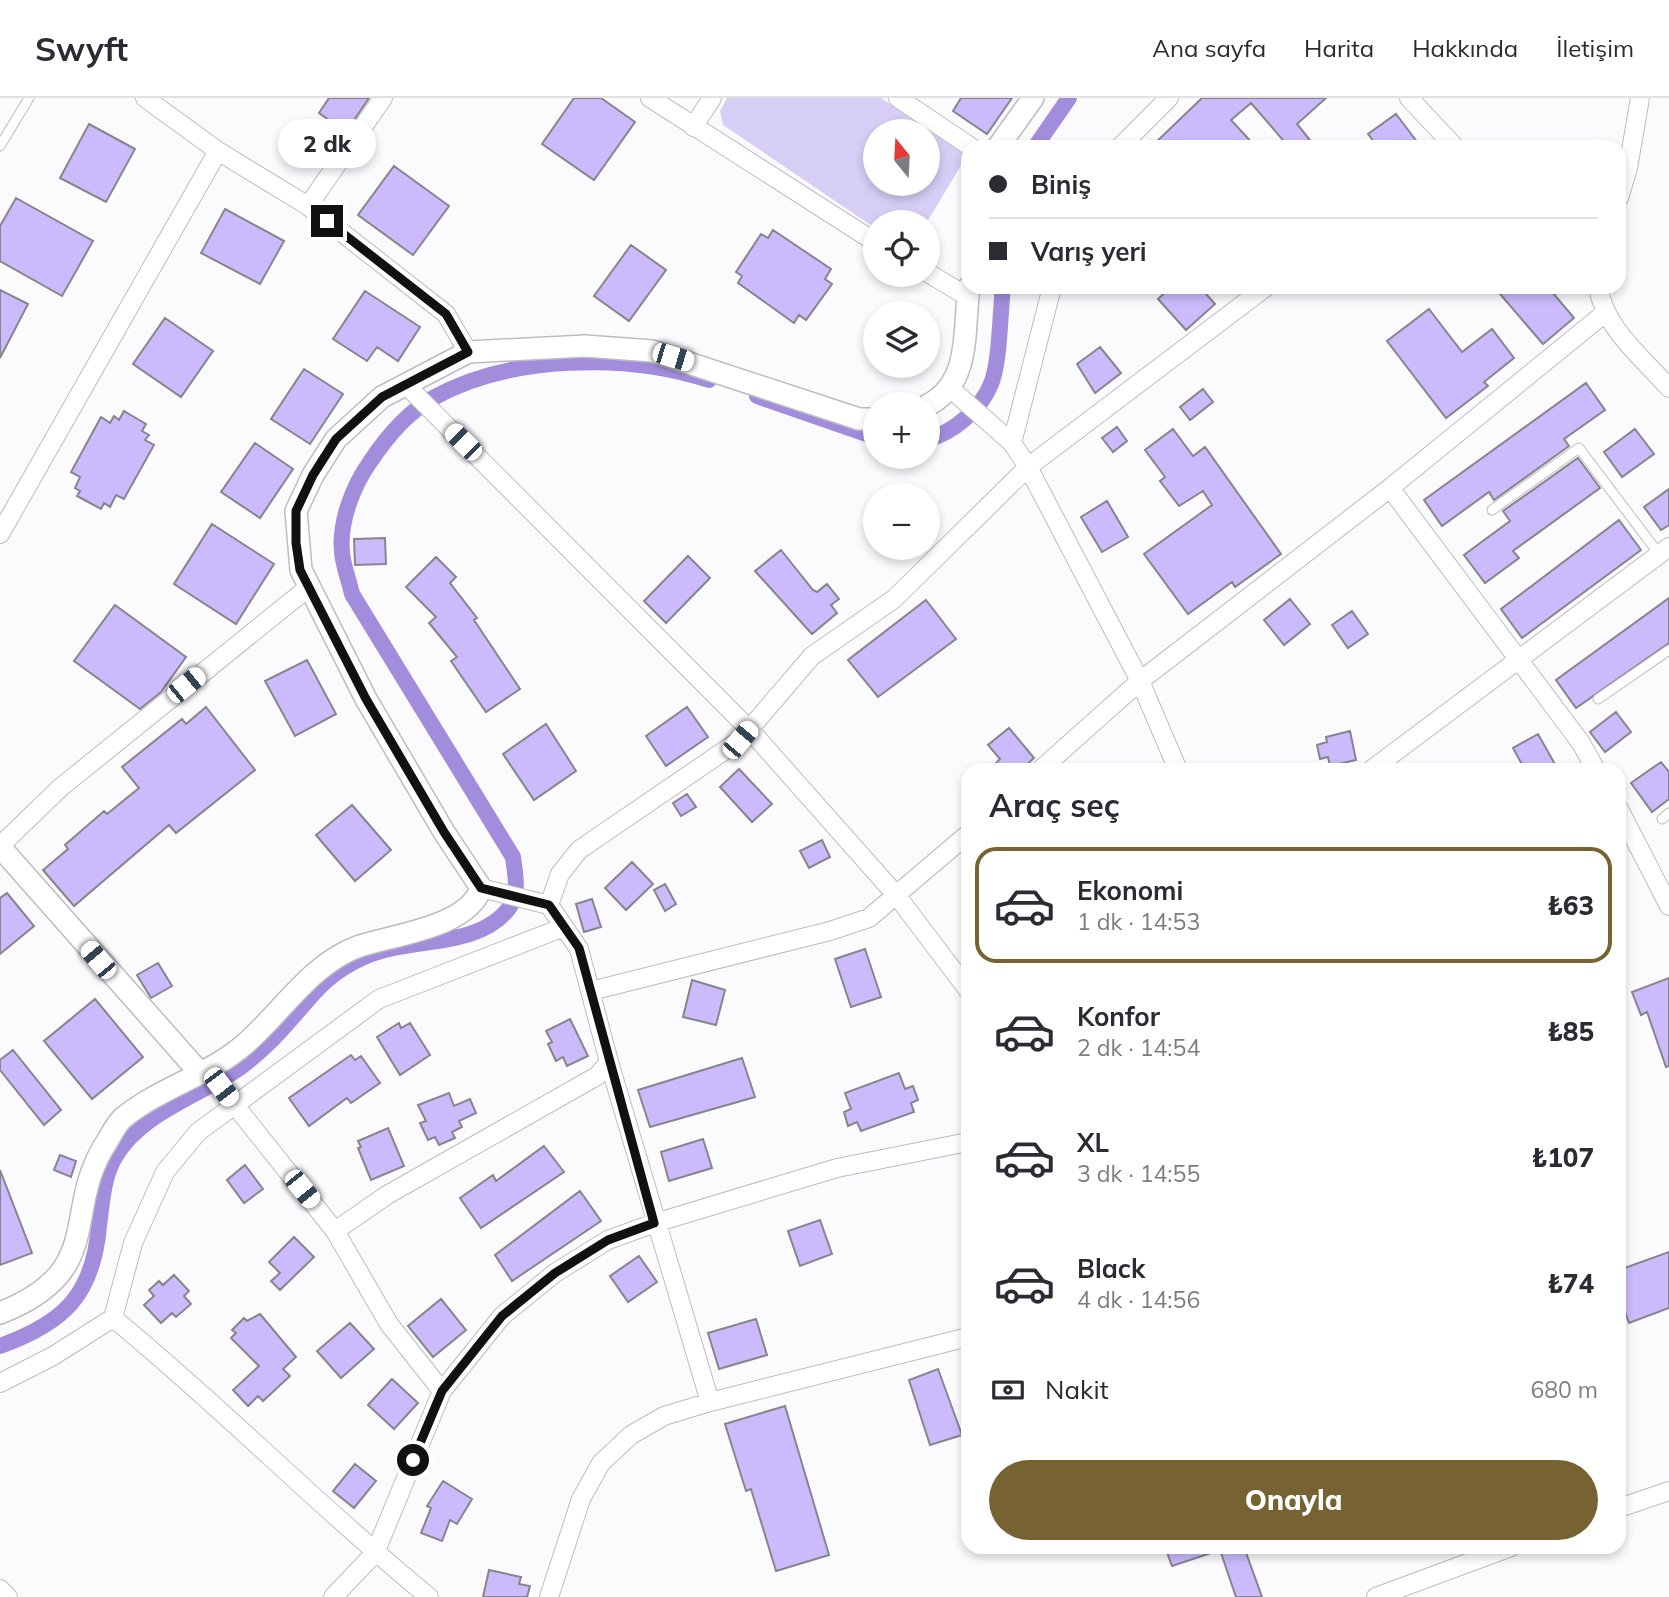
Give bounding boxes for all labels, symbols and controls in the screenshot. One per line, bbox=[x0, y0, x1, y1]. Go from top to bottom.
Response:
text: Swyft bbox=[35, 28, 128, 69]
text: Ana sayfa bbox=[1152, 33, 1266, 63]
text: Harita bbox=[1304, 33, 1374, 63]
text: Hakkında bbox=[1412, 33, 1518, 63]
text: İletişim bbox=[1556, 33, 1634, 63]
north arrow bbox=[863, 119, 940, 196]
map controls bbox=[863, 119, 940, 560]
callout: 2 dk bbox=[278, 120, 376, 169]
text: 2 dk bbox=[303, 129, 351, 158]
text: Biniş bbox=[1031, 168, 1091, 201]
route end bbox=[311, 205, 343, 237]
button: locate bbox=[863, 210, 940, 287]
text: Varış yeri bbox=[1031, 235, 1147, 268]
button: layers bbox=[863, 301, 940, 378]
car bbox=[650, 341, 697, 373]
button: + bbox=[863, 392, 940, 469]
car bbox=[441, 420, 486, 464]
button: − bbox=[863, 483, 940, 560]
car bbox=[164, 664, 209, 706]
car bbox=[719, 717, 762, 763]
text: Araç seç bbox=[989, 785, 1120, 825]
icon: car bbox=[993, 874, 1056, 937]
text: Ekonomi bbox=[1077, 874, 1183, 907]
text: ₺63 bbox=[1547, 889, 1594, 922]
text: 1 dk · 14:53 bbox=[1077, 907, 1200, 936]
car bbox=[77, 937, 120, 983]
icon: car bbox=[993, 1000, 1056, 1063]
text: Konfor bbox=[1077, 1000, 1160, 1033]
text: ₺85 bbox=[1547, 1015, 1594, 1048]
text: 2 dk · 14:54 bbox=[1077, 1033, 1200, 1062]
car bbox=[200, 1064, 243, 1110]
icon: car bbox=[993, 1126, 1056, 1189]
text: XL bbox=[1077, 1126, 1109, 1159]
text: ₺107 bbox=[1532, 1141, 1594, 1174]
text: 3 dk · 14:55 bbox=[1077, 1159, 1200, 1188]
car bbox=[281, 1166, 324, 1212]
icon: car bbox=[993, 1252, 1056, 1315]
text: Black bbox=[1077, 1252, 1145, 1285]
text: ₺74 bbox=[1547, 1267, 1594, 1300]
text: 4 dk · 14:56 bbox=[1077, 1285, 1200, 1314]
icon: cash bbox=[989, 1371, 1027, 1409]
text: Nakit bbox=[1045, 1373, 1109, 1406]
text: 680 m bbox=[1530, 1375, 1598, 1404]
route start bbox=[397, 1444, 429, 1476]
button: Onayla bbox=[989, 1460, 1598, 1540]

